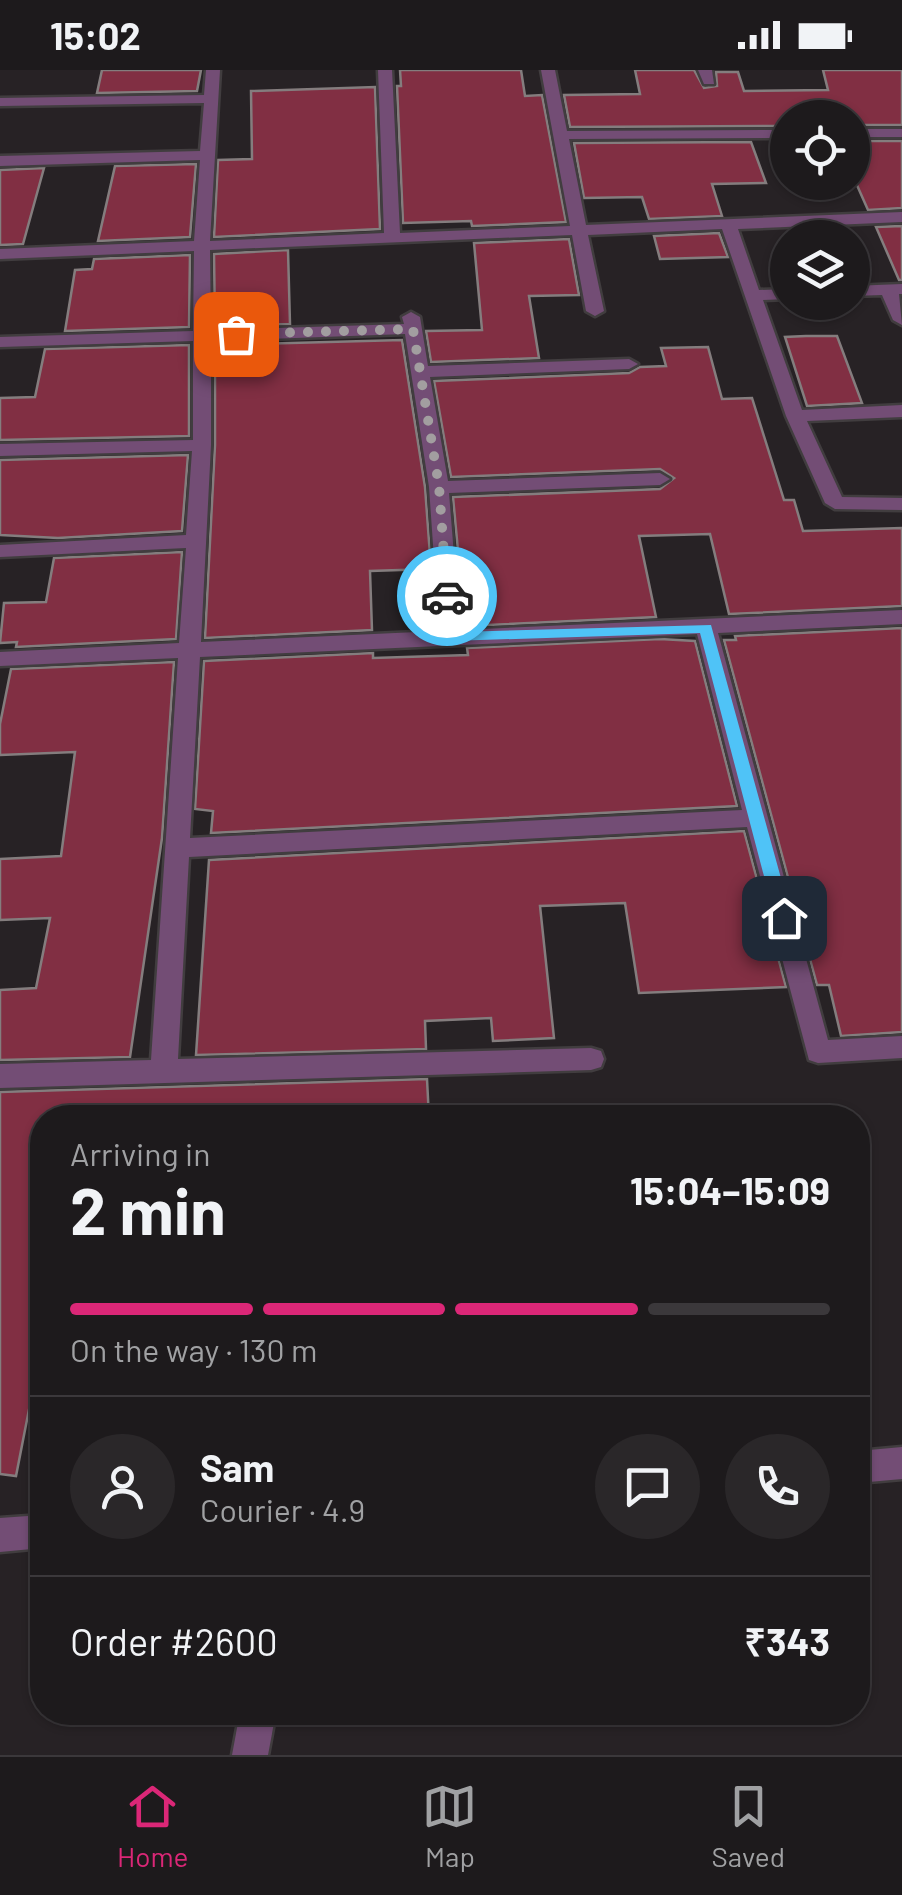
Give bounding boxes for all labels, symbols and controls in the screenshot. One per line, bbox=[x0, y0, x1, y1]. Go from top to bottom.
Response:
text: 15:02 bbox=[50, 12, 141, 58]
map controls bbox=[770, 100, 870, 320]
button: locate bbox=[770, 100, 870, 200]
button: layers bbox=[770, 220, 870, 320]
pin bbox=[194, 292, 279, 377]
icon: bag bbox=[209, 307, 264, 362]
courier bbox=[397, 546, 497, 646]
icon: car bbox=[420, 569, 475, 624]
pin bbox=[742, 876, 827, 961]
icon: home bbox=[757, 891, 812, 946]
text: Arriving in bbox=[70, 1134, 210, 1172]
text: 15:04–15:09 bbox=[630, 1167, 830, 1213]
text: 2 min bbox=[70, 1170, 226, 1248]
text: On the way · 130 m bbox=[70, 1330, 317, 1368]
button: person bbox=[70, 1434, 175, 1539]
button: chat bbox=[595, 1434, 700, 1539]
button: phone bbox=[725, 1434, 830, 1539]
text: Sam bbox=[200, 1444, 274, 1490]
text: Courier · 4.9 bbox=[200, 1490, 365, 1528]
text: Order #2600 bbox=[70, 1618, 278, 1664]
text: ₹343 bbox=[744, 1618, 830, 1664]
tab: Home bbox=[117, 1779, 188, 1873]
tab: Map bbox=[422, 1779, 477, 1873]
tab: Saved bbox=[712, 1779, 785, 1873]

